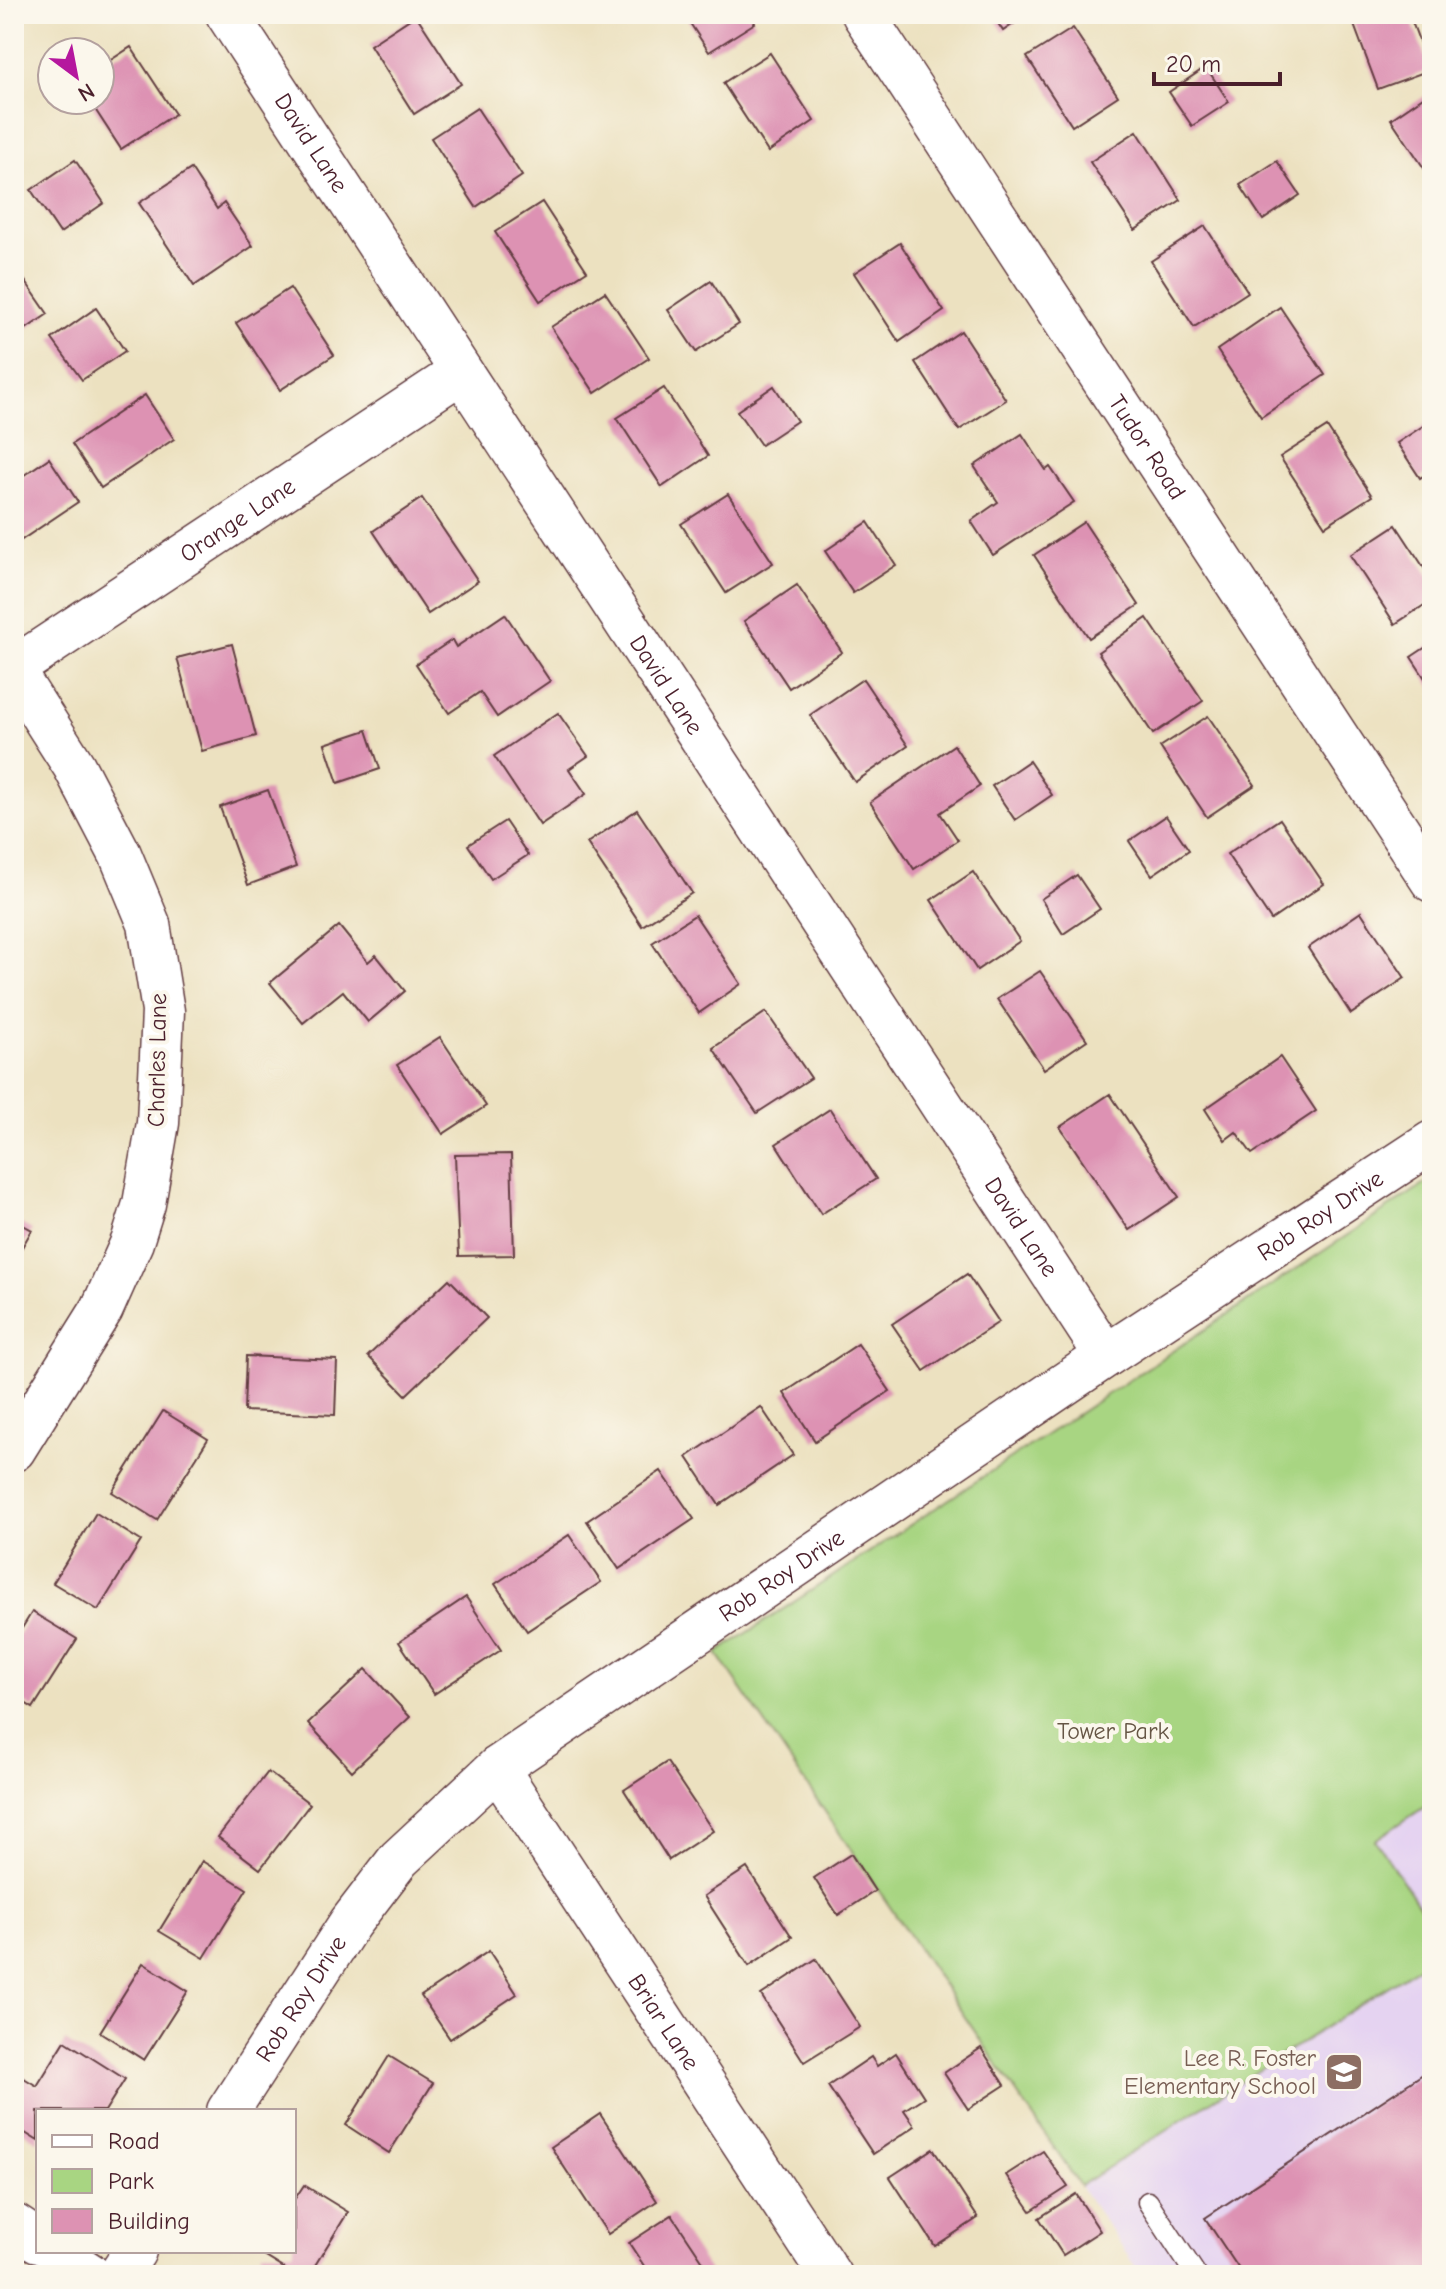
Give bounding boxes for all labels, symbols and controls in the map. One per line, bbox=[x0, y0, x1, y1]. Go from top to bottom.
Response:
north arrow bbox=[36, 36, 116, 116]
scale bar bbox=[1154, 36, 1280, 86]
text: 20 m bbox=[1166, 50, 1221, 78]
text: N bbox=[73, 77, 99, 107]
street label: David Lane bbox=[269, 88, 354, 198]
street label: Tudor Road bbox=[1103, 389, 1192, 505]
street label: Orange Lane bbox=[175, 472, 300, 568]
street label: David Lane bbox=[624, 630, 709, 740]
street label: Charles Lane bbox=[142, 993, 172, 1127]
street label: Rob Roy Drive bbox=[1252, 1164, 1388, 1267]
street label: David Lane bbox=[979, 1172, 1064, 1282]
street label: Rob Roy Drive bbox=[714, 1523, 849, 1628]
park label: Tower Park bbox=[1057, 1717, 1170, 1745]
street label: Rob Roy Drive bbox=[250, 1930, 352, 2067]
street label: Briar Lane bbox=[622, 1969, 706, 2075]
place label: Lee R. Foster Elementary School bbox=[1124, 2044, 1316, 2100]
school or university icon: Lee R. Foster Elementary School bbox=[1323, 2051, 1365, 2093]
legend bbox=[36, 2109, 296, 2253]
text: Road bbox=[108, 2127, 160, 2155]
text: Park bbox=[108, 2167, 154, 2195]
text: Building bbox=[108, 2207, 190, 2235]

